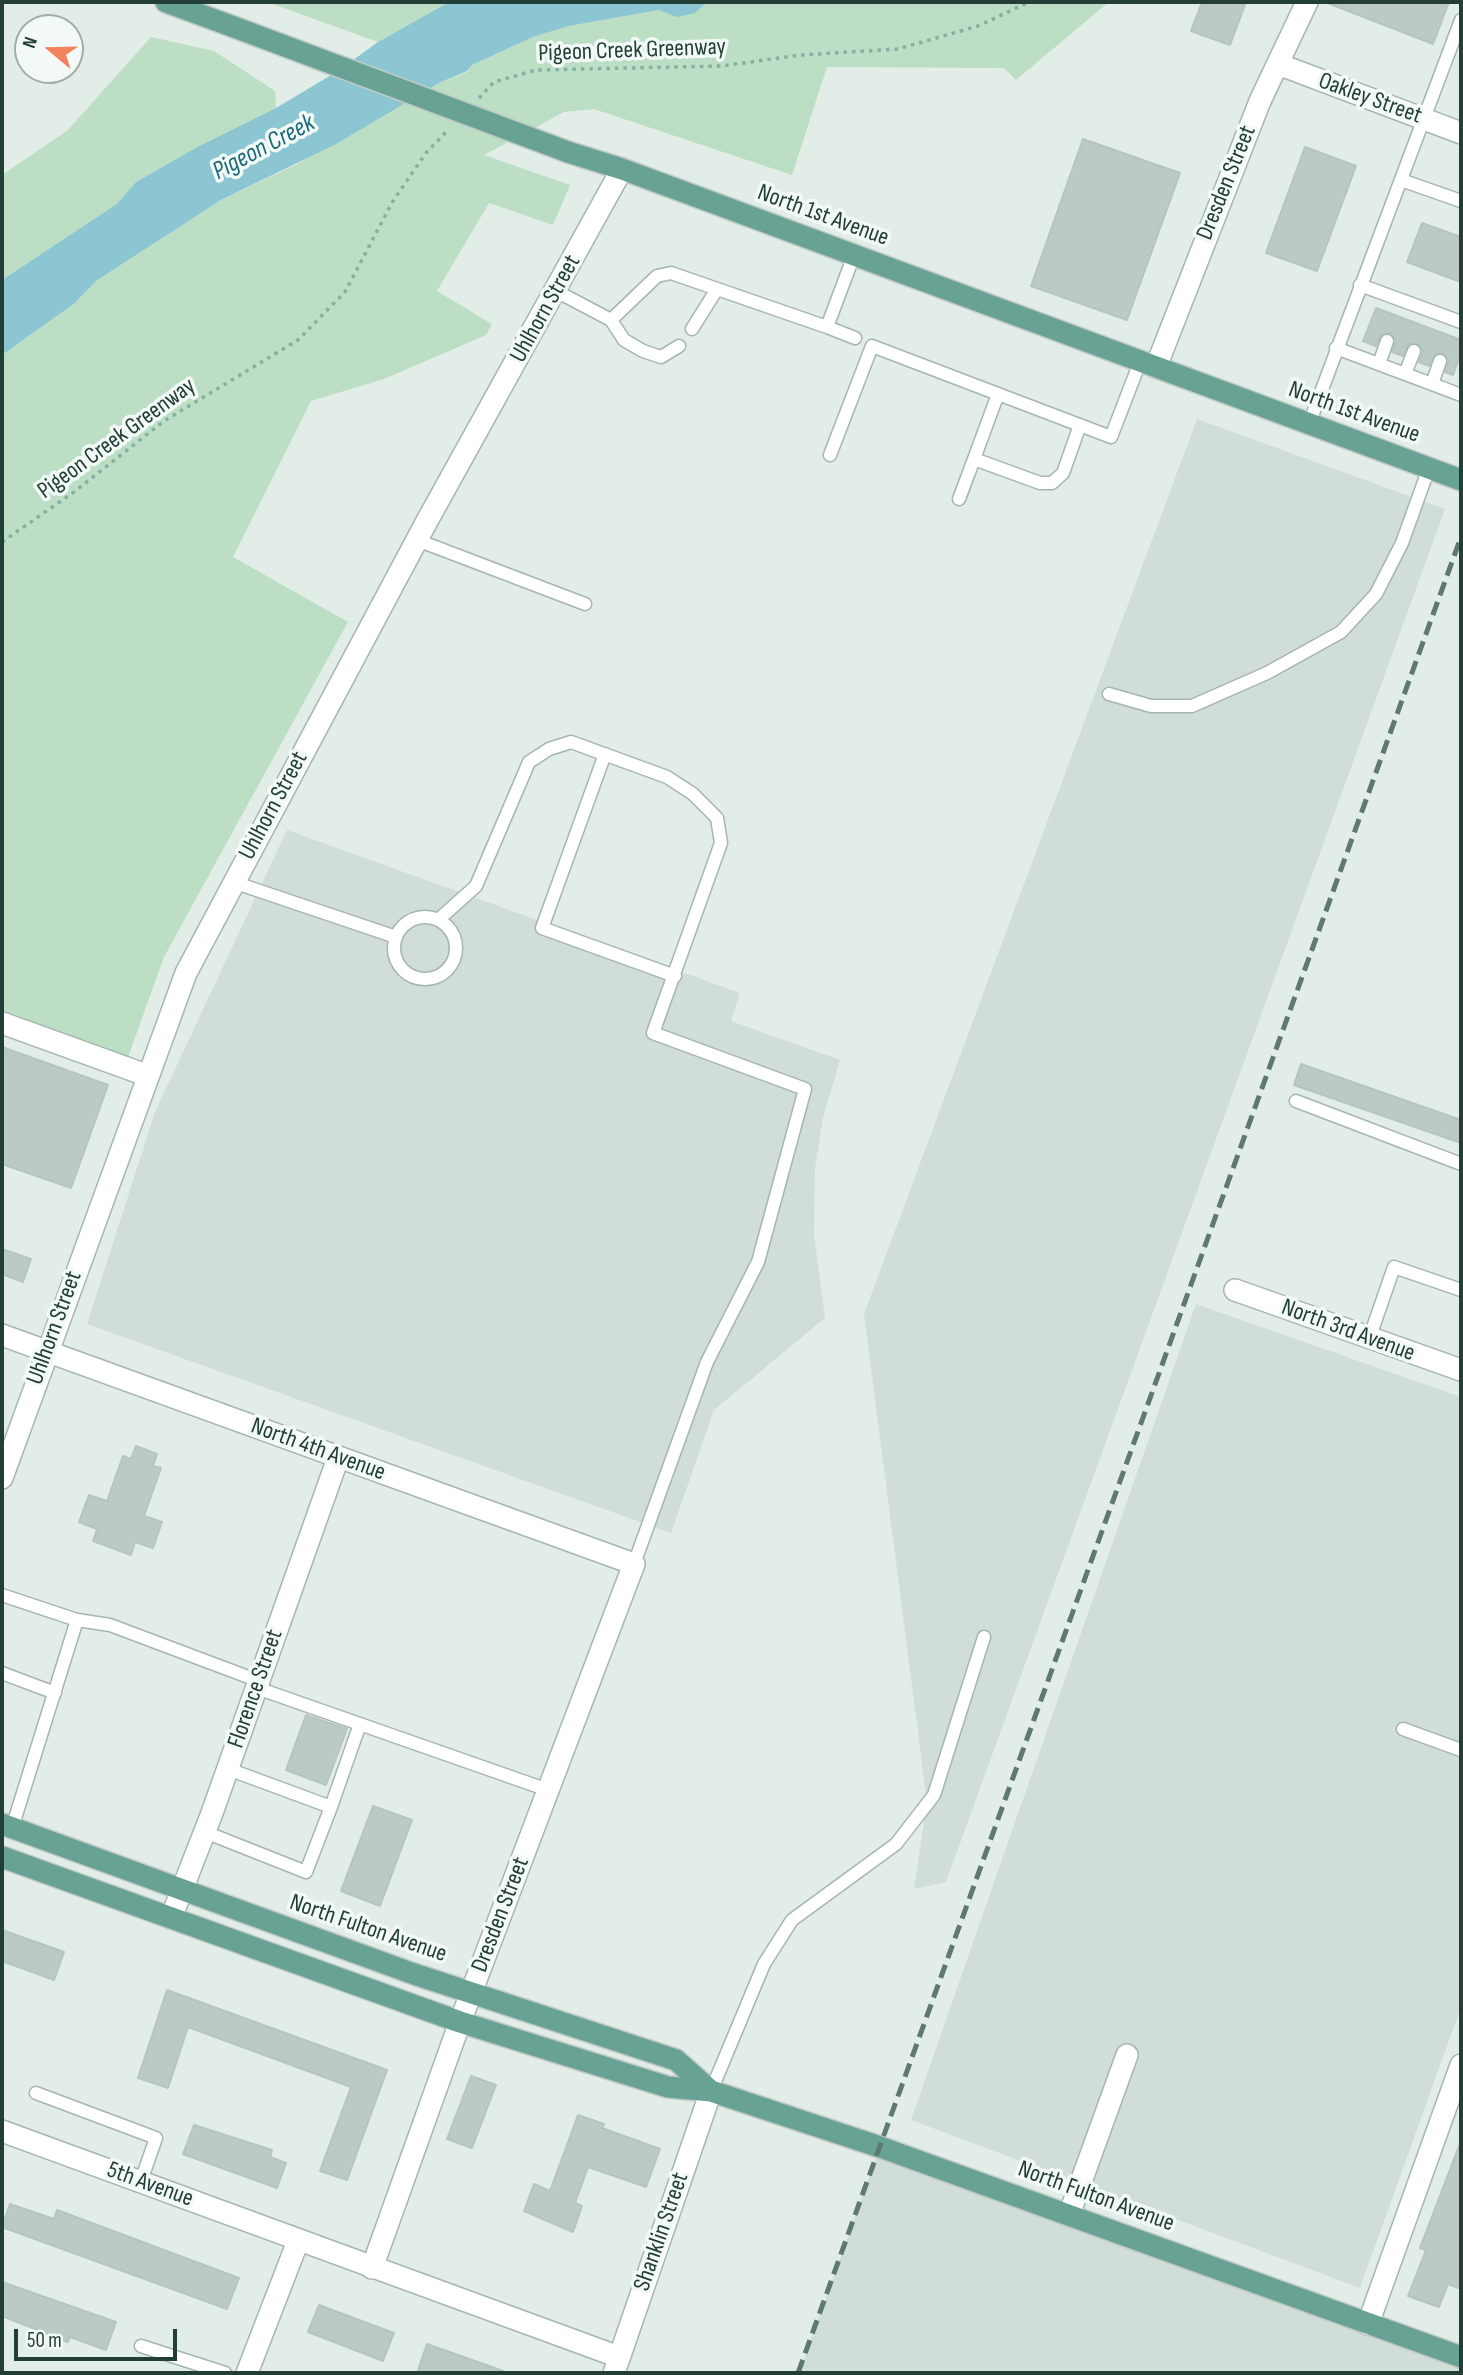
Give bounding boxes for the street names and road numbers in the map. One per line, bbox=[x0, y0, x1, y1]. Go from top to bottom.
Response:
street label: Pigeon Creek Greenway bbox=[538, 33, 726, 69]
street label: Oakley Street bbox=[1314, 67, 1426, 131]
street label: Dresden Street bbox=[1191, 122, 1263, 244]
street label: North 1st Avenue bbox=[753, 179, 893, 253]
street label: Uhlhorn Street bbox=[505, 250, 587, 368]
street label: Pigeon Creek Greenway bbox=[33, 372, 201, 506]
street label: North 1st Avenue bbox=[1284, 376, 1424, 450]
street label: Uhlhorn Street bbox=[233, 747, 315, 865]
street label: Uhlhorn Street bbox=[21, 1267, 89, 1389]
street label: North 3rd Avenue bbox=[1277, 1294, 1419, 1368]
street label: North 4th Avenue bbox=[247, 1412, 389, 1488]
street label: Florence Street bbox=[222, 1626, 290, 1752]
street label: Dresden Street bbox=[466, 1853, 536, 1977]
street label: North Fulton Avenue bbox=[286, 1889, 450, 1969]
street label: North Fulton Avenue bbox=[1014, 2155, 1178, 2239]
street label: 5th Avenue bbox=[103, 2156, 197, 2214]
street label: Shanklin Street bbox=[628, 2169, 696, 2295]

